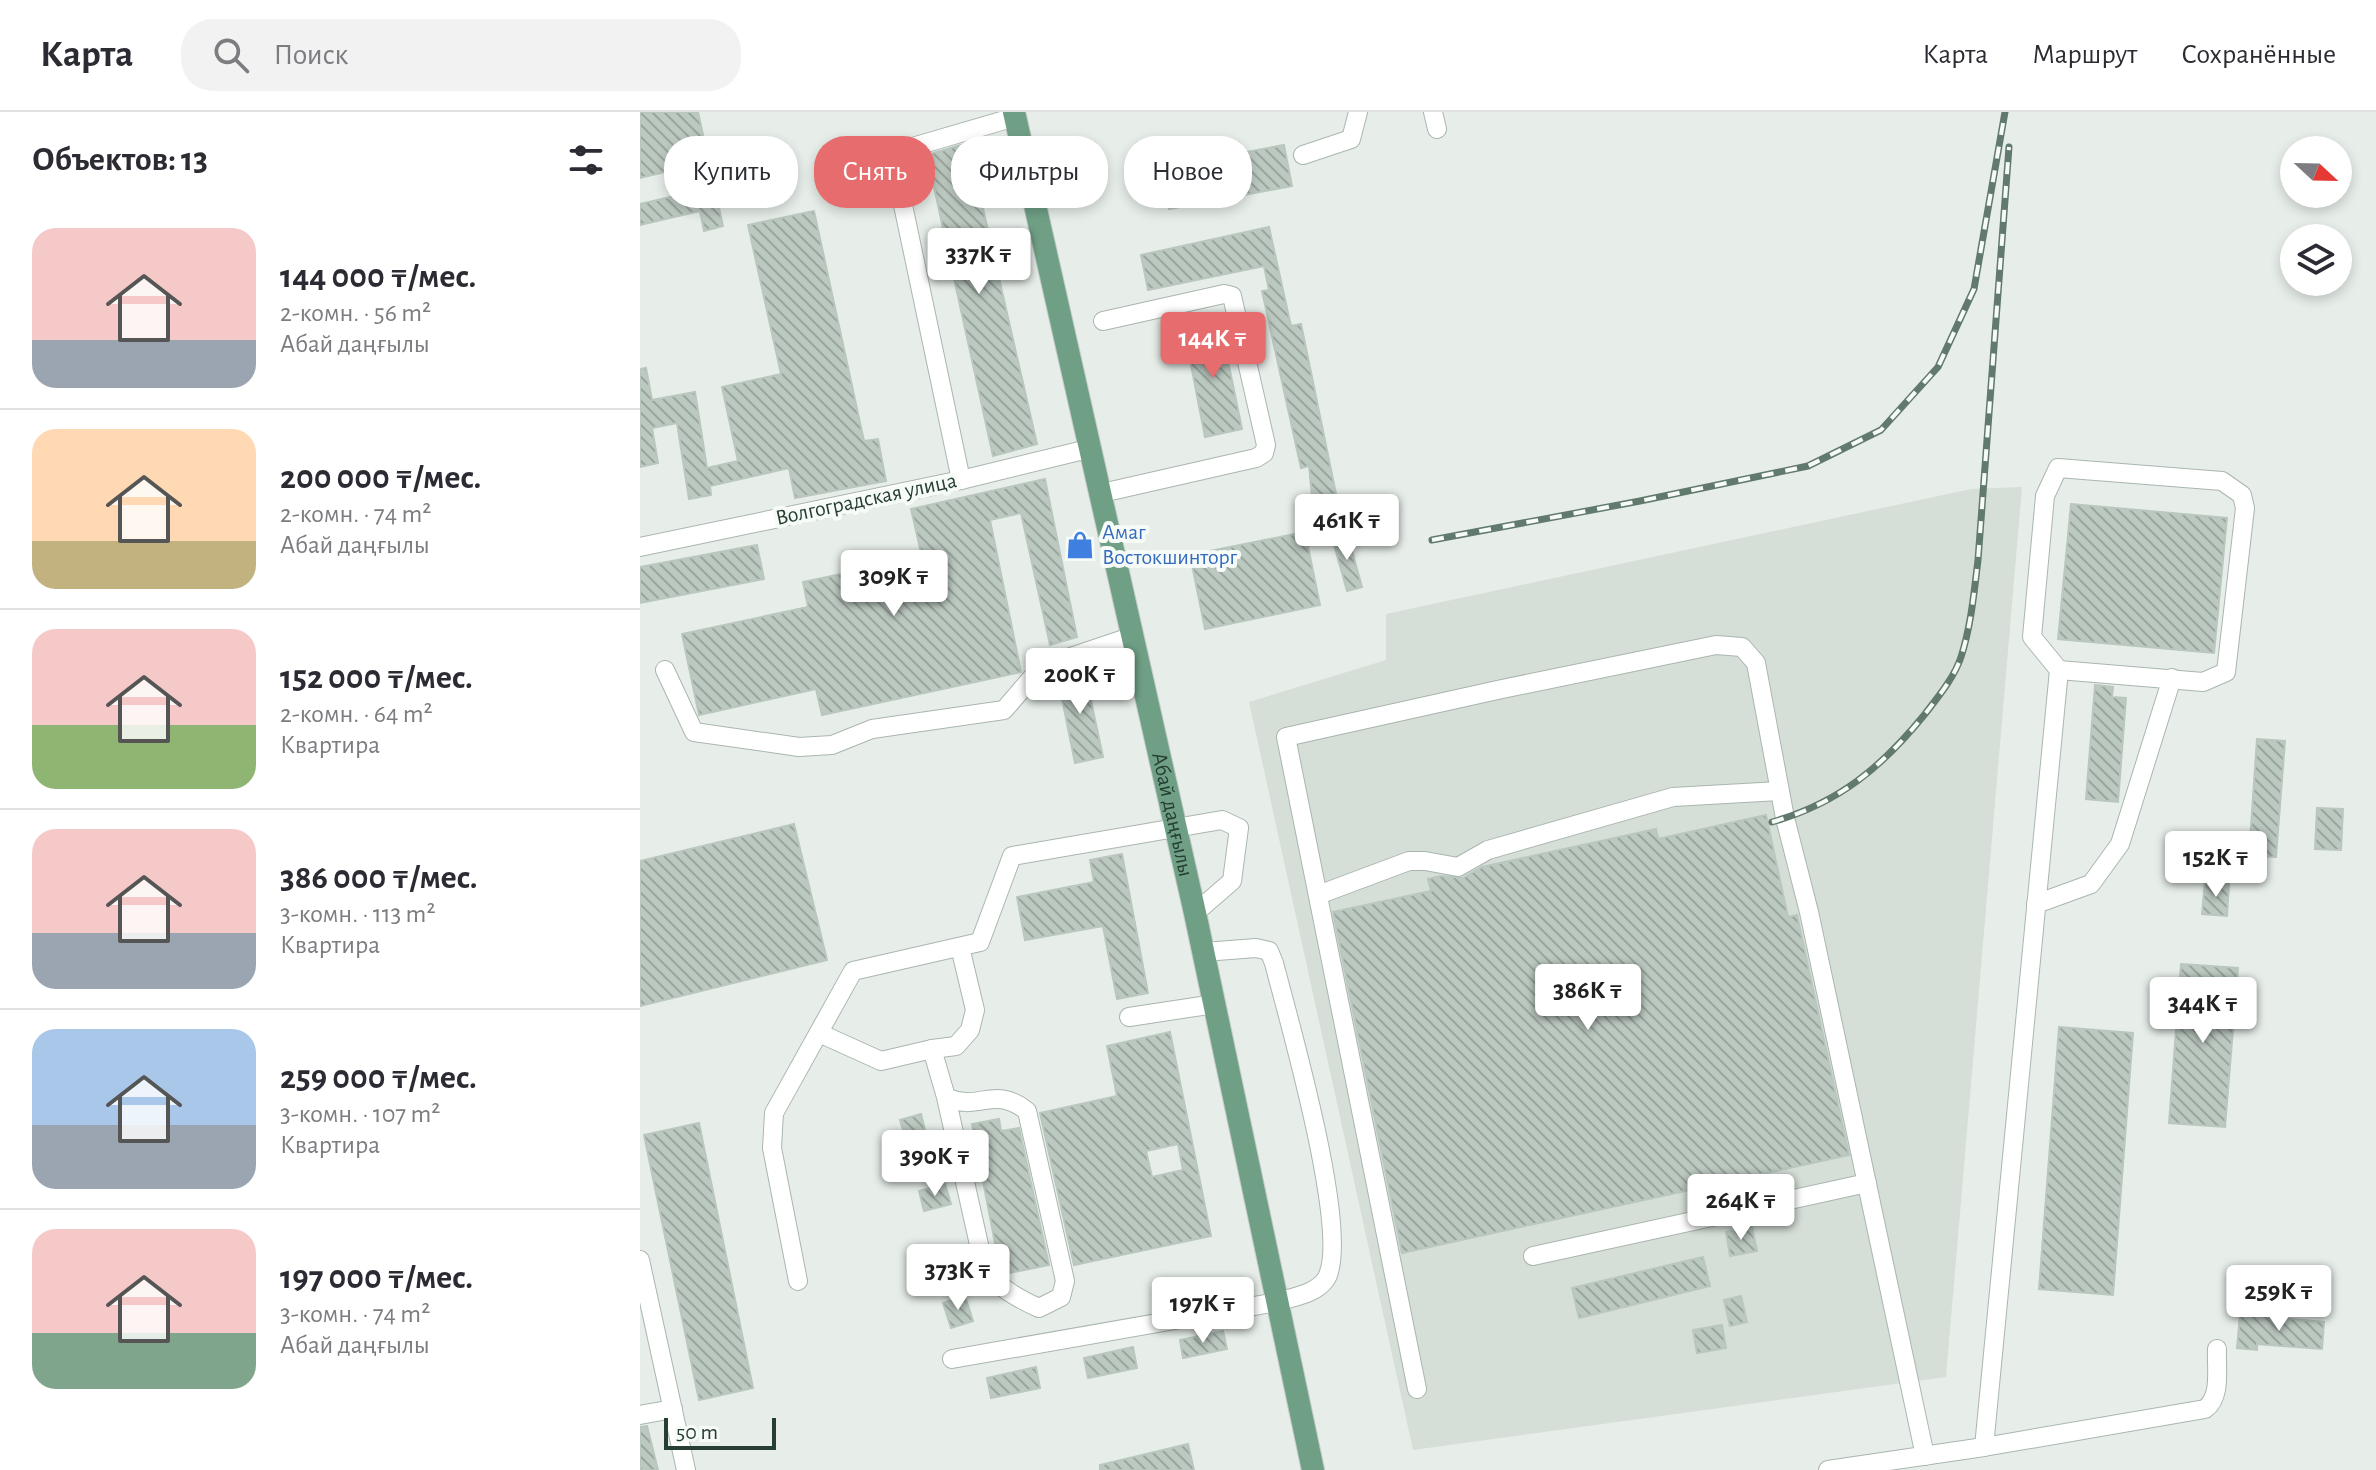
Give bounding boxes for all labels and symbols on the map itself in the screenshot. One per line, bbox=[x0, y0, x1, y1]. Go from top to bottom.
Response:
north arrow bbox=[2280, 136, 2352, 208]
pin: 337K ₸ bbox=[914, 228, 1044, 296]
pin: 144K ₸ bbox=[1148, 312, 1278, 380]
street label: Волгоградская улица bbox=[773, 469, 959, 529]
pin: 461K ₸ bbox=[1282, 494, 1412, 562]
place label: Амаг Востокшинторг bbox=[1102, 521, 1238, 568]
shop icon: Амаг Востокшинторг bbox=[1065, 530, 1095, 560]
pin: 309K ₸ bbox=[829, 550, 959, 618]
pin: 200K ₸ bbox=[1015, 648, 1145, 716]
street label: Абай даңғылы bbox=[1148, 750, 1197, 879]
pin: 152K ₸ bbox=[2151, 831, 2281, 899]
pin: 386K ₸ bbox=[1523, 964, 1653, 1032]
pin: 344K ₸ bbox=[2138, 977, 2268, 1045]
pin: 390K ₸ bbox=[870, 1130, 1000, 1198]
pin: 264K ₸ bbox=[1676, 1174, 1806, 1242]
pin: 373K ₸ bbox=[893, 1244, 1023, 1312]
pin: 259K ₸ bbox=[2214, 1265, 2344, 1333]
pin: 197K ₸ bbox=[1138, 1277, 1268, 1345]
scale bar bbox=[664, 1414, 776, 1450]

